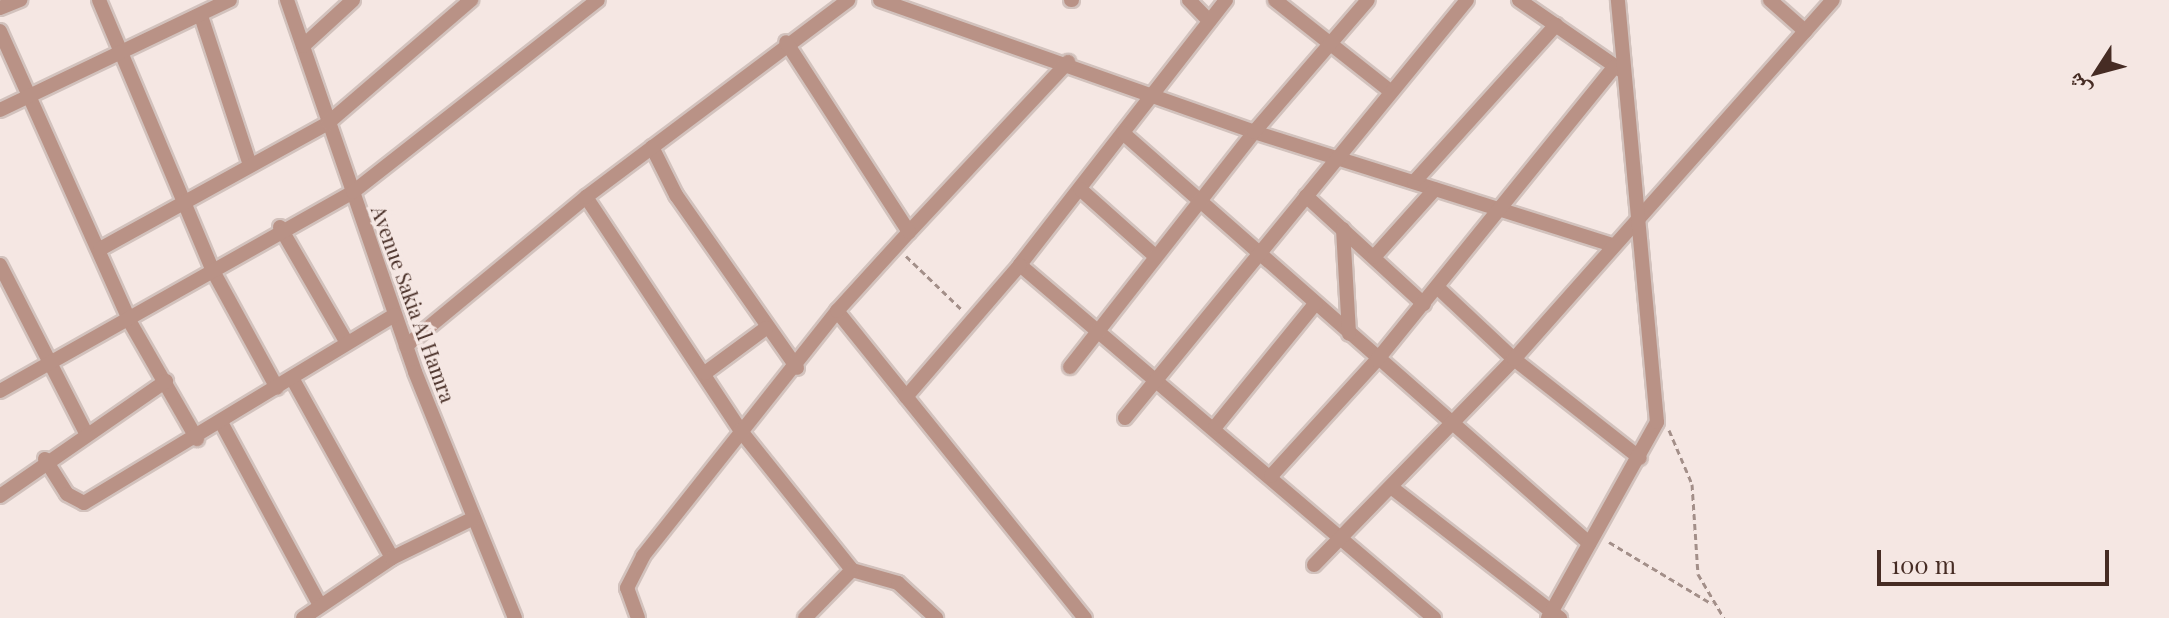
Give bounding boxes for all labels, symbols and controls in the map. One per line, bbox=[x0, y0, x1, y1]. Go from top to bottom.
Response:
north arrow bbox=[2057, 32, 2137, 112]
text: ش bbox=[2059, 68, 2097, 104]
street label: Avenue Sakia Al Hamra bbox=[367, 202, 461, 406]
scale bar bbox=[1881, 534, 2113, 584]
text: 100 m bbox=[1891, 548, 1956, 580]

